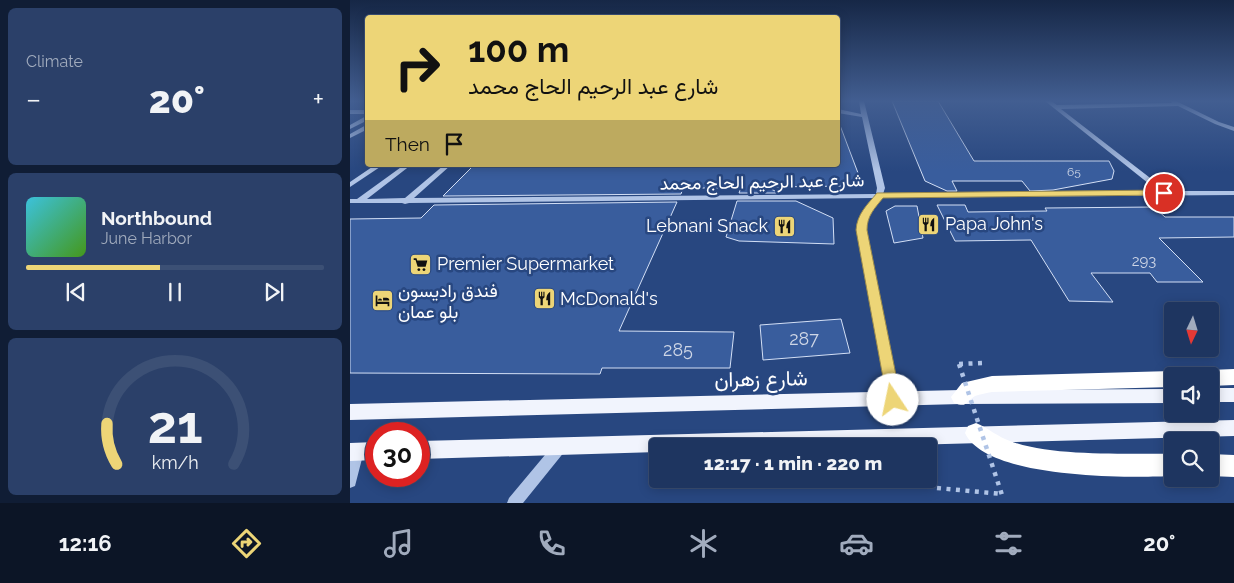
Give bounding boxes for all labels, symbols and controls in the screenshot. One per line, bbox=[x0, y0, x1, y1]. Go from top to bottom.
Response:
text: 100 m bbox=[468, 29, 569, 70]
icon: right bbox=[385, 35, 450, 100]
text: Climate bbox=[26, 52, 83, 71]
text: شارع عبد الرحيم الحاج محمد bbox=[468, 73, 718, 99]
text: 20° bbox=[149, 77, 205, 122]
text: − bbox=[26, 83, 41, 116]
text: + bbox=[312, 83, 324, 116]
icon: arrive bbox=[440, 130, 468, 158]
text: Then bbox=[385, 133, 430, 155]
house number: 65 bbox=[1067, 165, 1081, 179]
street label: شارع عبد الرحيم الحاج محمد bbox=[659, 169, 865, 196]
pin bbox=[1143, 172, 1185, 214]
icon: arrive bbox=[1150, 179, 1178, 207]
text: Northbound bbox=[101, 207, 212, 229]
restaurant icon: Papa John's bbox=[917, 212, 941, 236]
place label: Papa John's bbox=[945, 213, 1043, 234]
restaurant icon: Lebnani Snack bbox=[772, 214, 796, 238]
place label: Lebnani Snack bbox=[646, 215, 768, 236]
text: June Harbor bbox=[101, 229, 192, 248]
supermarket icon: Premier Supermarket bbox=[409, 252, 433, 276]
house number: 293 bbox=[1132, 252, 1156, 270]
place label: Premier Supermarket bbox=[437, 253, 614, 274]
icon: previous bbox=[62, 278, 90, 306]
icon: pause bbox=[161, 278, 189, 306]
icon: next bbox=[260, 278, 288, 306]
place label: فندق راديسون بلو عمان bbox=[398, 280, 498, 323]
restaurant icon: McDonald's bbox=[532, 287, 556, 311]
place label: McDonald's bbox=[560, 288, 658, 309]
hotel icon: فندق راديسون بلو عمان bbox=[370, 289, 394, 313]
north arrow bbox=[1164, 302, 1219, 358]
map controls bbox=[1164, 302, 1219, 487]
house number: 287 bbox=[789, 328, 819, 349]
house number: 285 bbox=[663, 339, 693, 360]
street label: شارع زهران bbox=[714, 365, 808, 394]
button: sound bbox=[1164, 367, 1219, 422]
position arrow bbox=[866, 373, 918, 425]
text: 21 bbox=[147, 394, 203, 455]
speed limit sign: 30 bbox=[365, 422, 430, 487]
button: search bbox=[1164, 432, 1219, 487]
text: km/h bbox=[151, 452, 199, 473]
text: 12:17 · 1 min · 220 m bbox=[704, 452, 882, 474]
icon: directions bbox=[229, 526, 264, 561]
icon: music bbox=[381, 526, 416, 561]
icon: phone bbox=[534, 526, 569, 561]
icon: climate bbox=[686, 526, 721, 561]
icon: car bbox=[839, 526, 874, 561]
icon: filters bbox=[991, 526, 1026, 561]
text: 12:16 bbox=[59, 530, 112, 556]
text: 20° bbox=[1143, 530, 1175, 556]

